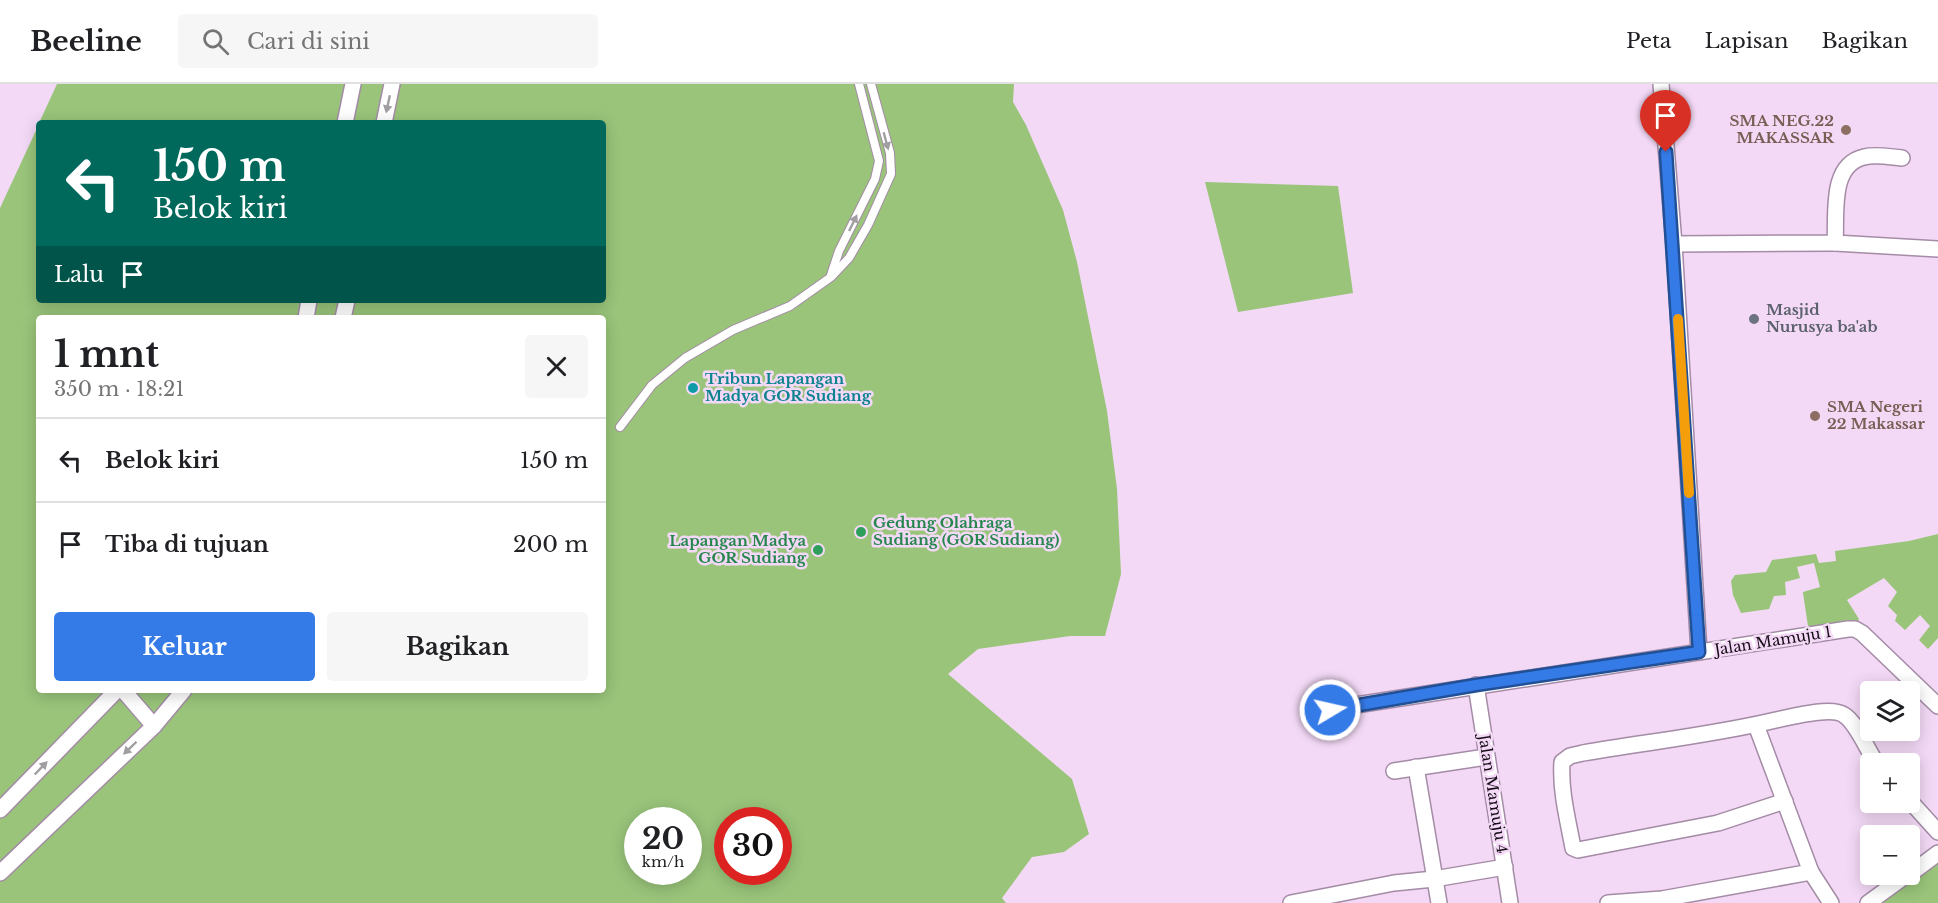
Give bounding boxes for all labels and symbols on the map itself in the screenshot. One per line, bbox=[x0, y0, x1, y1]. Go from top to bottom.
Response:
pin bbox=[1640, 90, 1691, 152]
one-way arrow bbox=[383, 94, 392, 113]
place label: SMA NEG.22 MAKASSAR bbox=[1729, 111, 1835, 147]
marker: SMA NEG.22 MAKASSAR bbox=[1839, 123, 1853, 137]
one-way arrow bbox=[882, 132, 891, 150]
one-way arrow bbox=[848, 214, 857, 231]
place label: Masjid Nurusya ba'ab bbox=[1766, 300, 1878, 336]
marker: Masjid Nurusya ba'ab bbox=[1747, 312, 1761, 326]
place label: Tribun Lapangan Madya GOR Sudiang bbox=[705, 369, 872, 405]
marker: Tribun Lapangan Madya GOR Sudiang bbox=[686, 381, 700, 395]
place label: SMA Negeri 22 Makassar bbox=[1827, 397, 1925, 433]
marker: SMA Negeri 22 Makassar bbox=[1808, 409, 1822, 423]
place label: Gedung Olahraga Sudiang (GOR Sudiang) bbox=[873, 513, 1059, 549]
marker: Gedung Olahraga Sudiang (GOR Sudiang) bbox=[854, 525, 868, 539]
place label: Lapangan Madya GOR Sudiang bbox=[669, 531, 807, 567]
marker: Lapangan Madya GOR Sudiang bbox=[811, 543, 825, 557]
street label: Jalan Mamuju 1 bbox=[1711, 622, 1833, 659]
position arrow bbox=[1298, 678, 1362, 742]
street label: Jalan Mamuju 4 bbox=[1474, 731, 1512, 855]
one-way arrow bbox=[123, 741, 137, 755]
one-way arrow bbox=[33, 761, 47, 775]
speed limit sign: 30 bbox=[714, 807, 792, 885]

